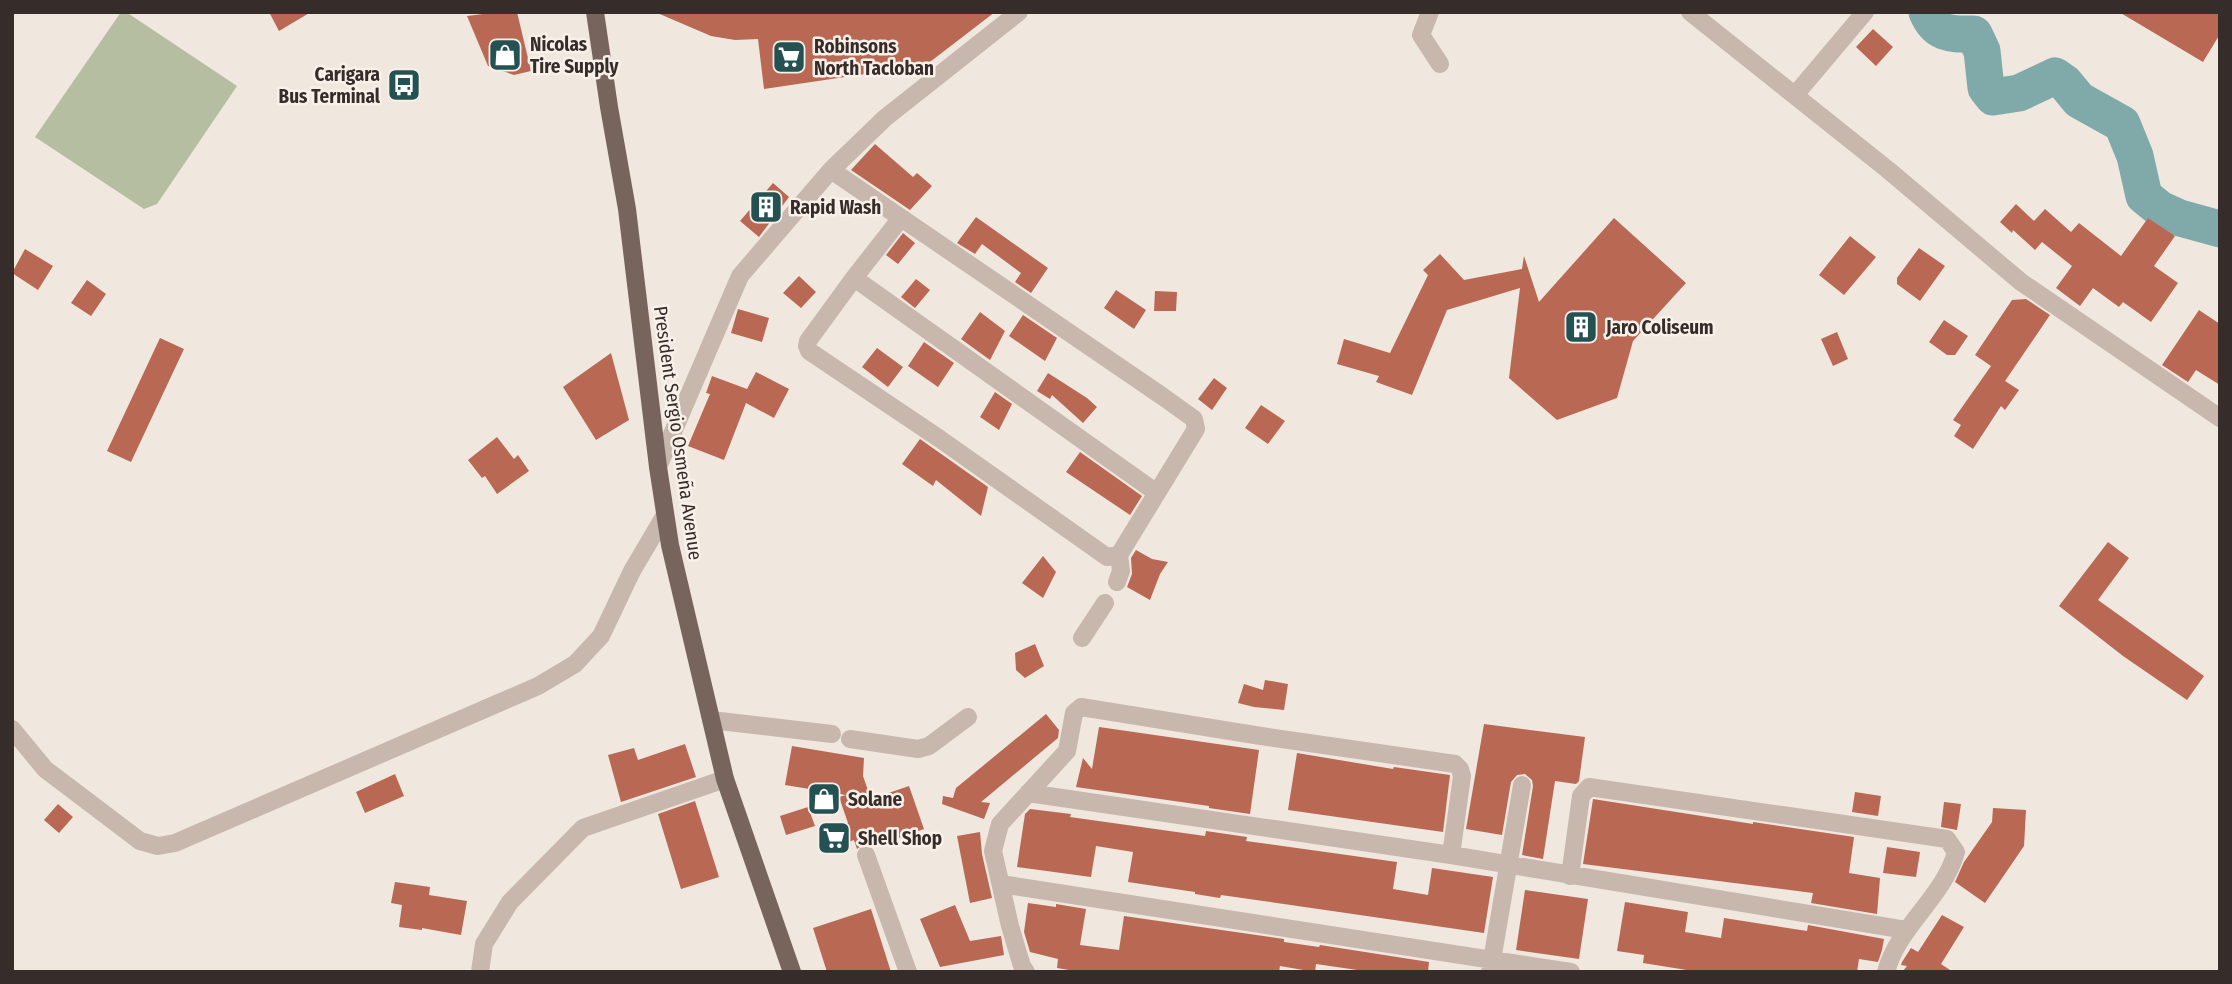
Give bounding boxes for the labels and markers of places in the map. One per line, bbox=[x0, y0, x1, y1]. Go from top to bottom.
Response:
place label: Nicolas Tire Supply bbox=[530, 33, 620, 78]
place label: Robinsons North Tacloban bbox=[814, 35, 934, 80]
shop icon: Nicolas Tire Supply bbox=[486, 36, 524, 74]
supermarket icon: Robinsons North Tacloban bbox=[770, 38, 808, 76]
place label: Carigara Bus Terminal bbox=[279, 63, 381, 108]
bus stop icon: Carigara Bus Terminal bbox=[385, 66, 423, 104]
building icon: Rapid Wash bbox=[747, 188, 785, 226]
place label: Rapid Wash bbox=[790, 196, 881, 219]
building icon: Jaro Coliseum bbox=[1562, 308, 1600, 346]
place label: Jaro Coliseum bbox=[1605, 316, 1714, 339]
shop icon: Solane bbox=[805, 780, 843, 818]
place label: Solane bbox=[848, 788, 902, 811]
supermarket icon: Shell Shop bbox=[815, 819, 853, 857]
place label: Shell Shop bbox=[858, 827, 942, 850]

